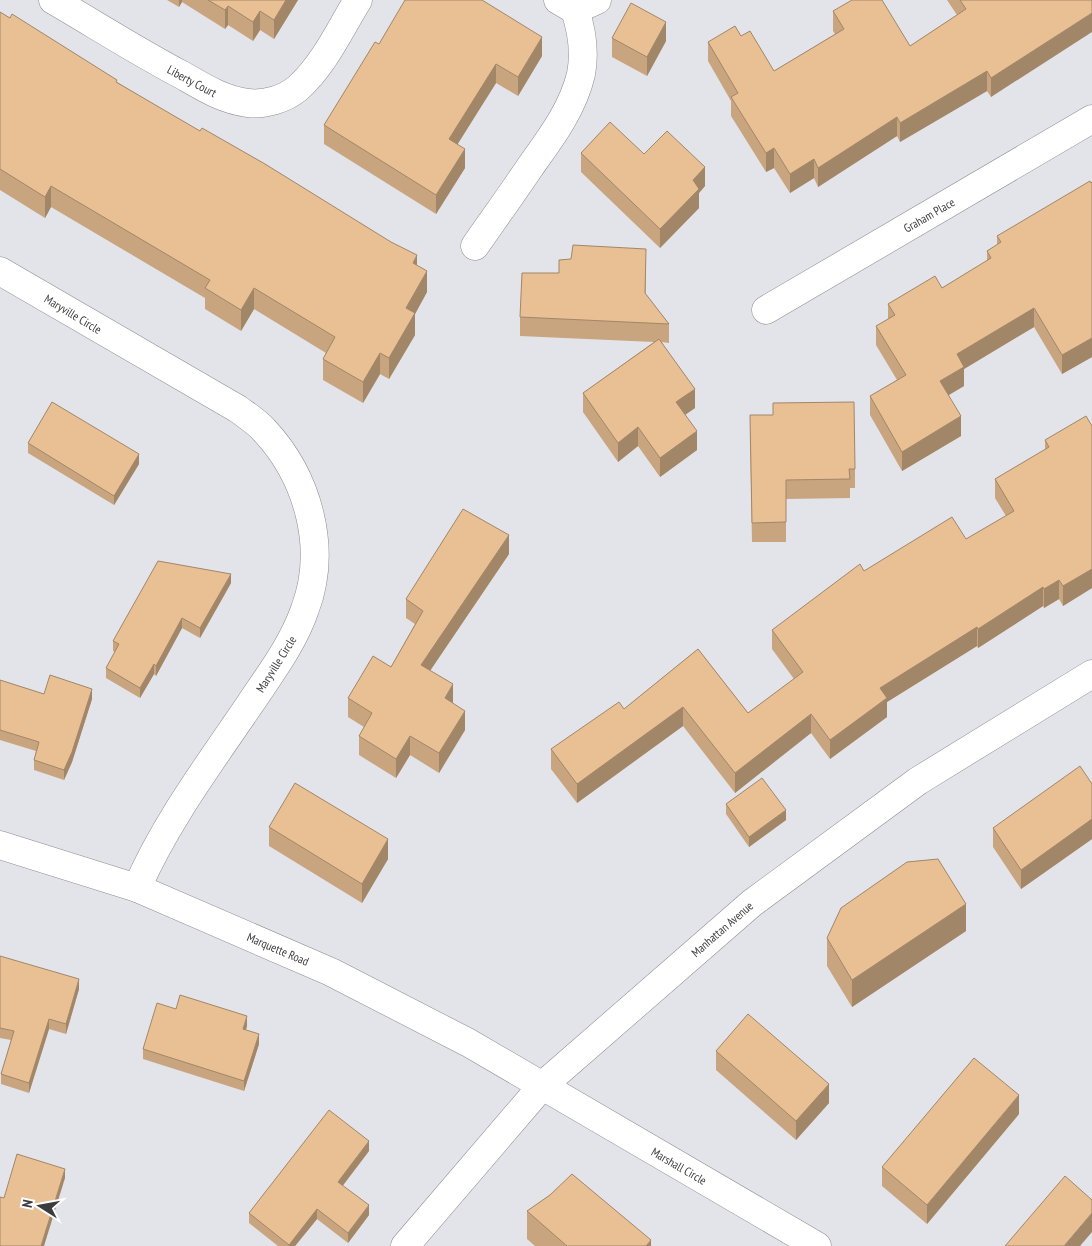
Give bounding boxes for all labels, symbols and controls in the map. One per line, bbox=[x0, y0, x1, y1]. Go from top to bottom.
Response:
street label: Liberty Court bbox=[165, 62, 220, 101]
street label: Graham Place bbox=[901, 194, 957, 236]
street label: Maryville Circle bbox=[42, 291, 104, 337]
street label: Maryville Circle bbox=[253, 633, 299, 695]
street label: Manhattan Avenue bbox=[688, 898, 756, 960]
street label: Marquette Road bbox=[245, 929, 311, 969]
street label: Marshall Circle bbox=[649, 1144, 709, 1188]
north arrow bbox=[15, 1181, 65, 1231]
text: N bbox=[18, 1198, 37, 1209]

